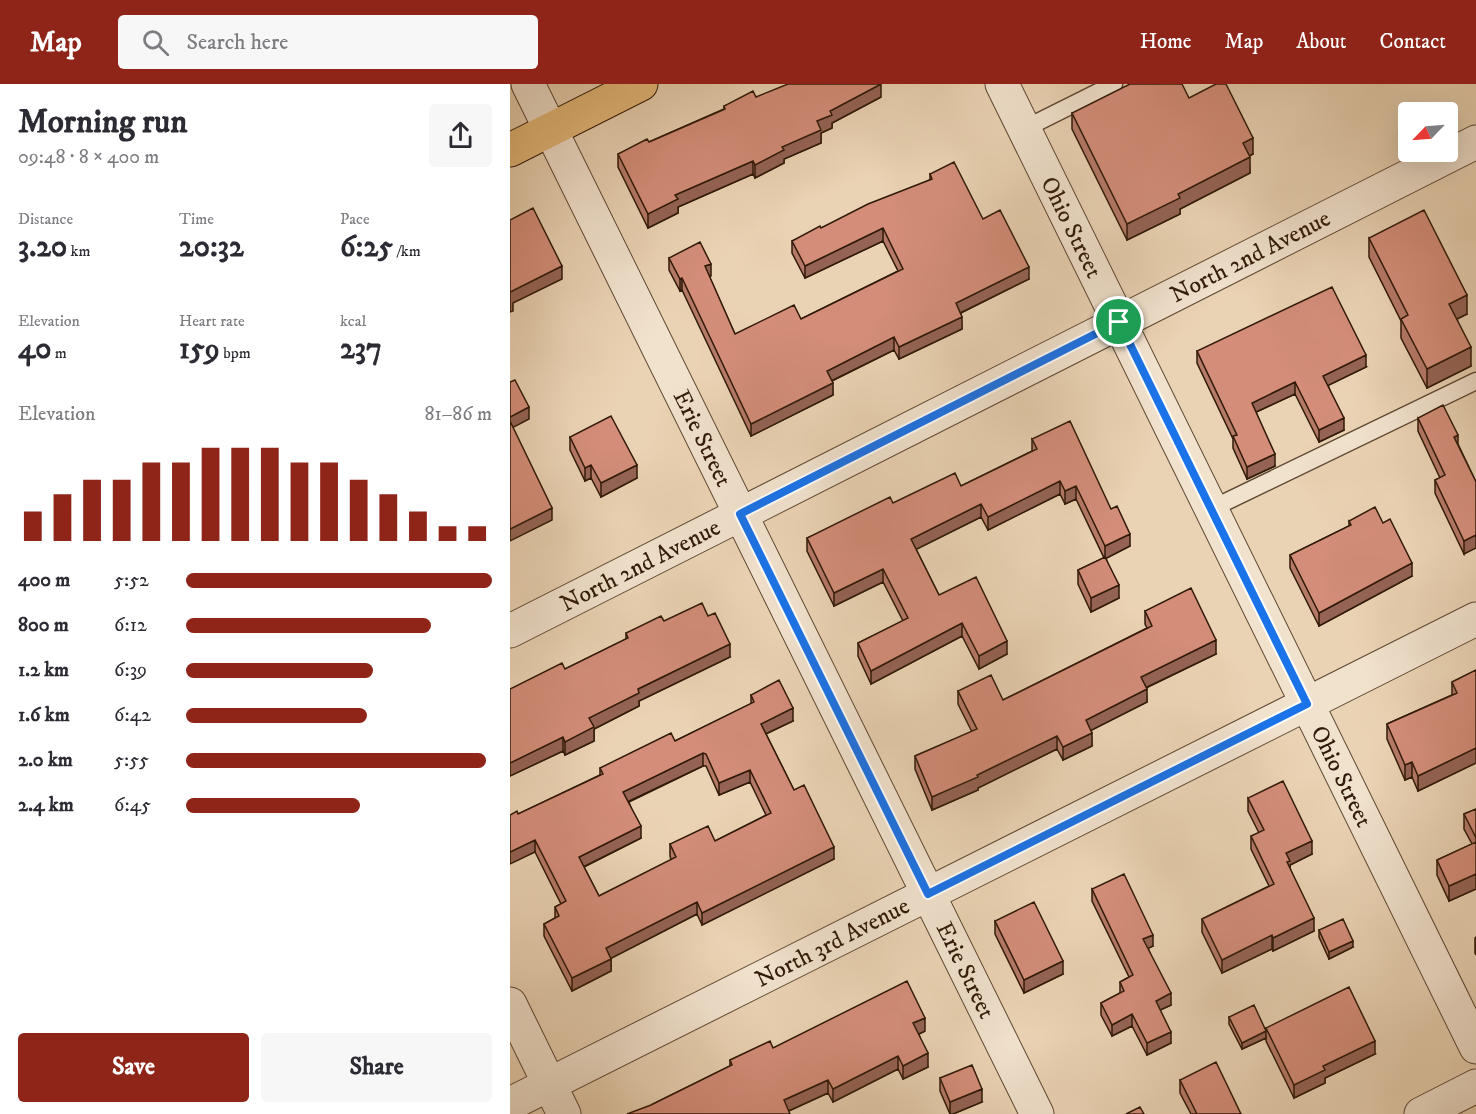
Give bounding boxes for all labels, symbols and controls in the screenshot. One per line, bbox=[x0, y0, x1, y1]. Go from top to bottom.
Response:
search box bbox=[118, 15, 538, 69]
text: Map bbox=[30, 25, 82, 60]
icon: search bbox=[139, 26, 172, 59]
text: Search here bbox=[187, 29, 288, 56]
text: Home bbox=[1140, 29, 1192, 55]
text: Map bbox=[1225, 29, 1263, 55]
text: About bbox=[1296, 29, 1347, 55]
text: Contact bbox=[1380, 29, 1446, 55]
text: Morning run bbox=[18, 102, 187, 143]
north arrow bbox=[1398, 102, 1458, 162]
map controls bbox=[1398, 102, 1458, 162]
button: share bbox=[429, 104, 492, 167]
text: 09:48 · 8 × 400 m bbox=[18, 145, 159, 170]
street label: Ohio Street bbox=[1034, 172, 1109, 283]
street label: North 2nd Avenue bbox=[1165, 204, 1336, 310]
text: Distance bbox=[18, 209, 73, 229]
text: Time bbox=[179, 209, 214, 229]
text: Pace bbox=[340, 209, 370, 229]
text: 3.20 bbox=[18, 229, 67, 266]
text: 20:32 bbox=[179, 229, 244, 266]
text: 6:25 bbox=[340, 229, 393, 266]
text: km bbox=[67, 241, 91, 261]
text: /km bbox=[393, 241, 421, 261]
pin bbox=[1093, 296, 1144, 347]
icon: arrive bbox=[1102, 305, 1135, 338]
text: Elevation bbox=[18, 311, 80, 331]
text: Heart rate bbox=[179, 311, 245, 331]
text: kcal bbox=[340, 311, 366, 331]
text: 40 bbox=[18, 331, 51, 368]
text: 159 bbox=[179, 331, 220, 368]
text: 237 bbox=[340, 331, 382, 368]
text: m bbox=[51, 343, 67, 363]
text: bpm bbox=[220, 343, 251, 363]
street label: Erie Street bbox=[666, 385, 739, 492]
text: Elevation bbox=[18, 402, 95, 427]
text: 81–86 m bbox=[424, 402, 492, 427]
street label: North 2nd Avenue bbox=[555, 513, 726, 619]
text: 400 m bbox=[18, 568, 70, 593]
text: 5:52 bbox=[114, 568, 149, 593]
text: 800 m bbox=[18, 613, 69, 638]
text: 6:12 bbox=[114, 613, 147, 638]
text: 1.2 km bbox=[18, 658, 69, 683]
text: 6:39 bbox=[114, 658, 147, 683]
text: 1.6 km bbox=[18, 703, 70, 728]
text: 6:42 bbox=[114, 703, 151, 728]
street label: Ohio Street bbox=[1304, 721, 1379, 832]
text: 2.0 km bbox=[18, 748, 73, 773]
text: 5:55 bbox=[114, 748, 149, 773]
text: 2.4 km bbox=[18, 793, 74, 818]
text: 6:45 bbox=[114, 793, 151, 818]
street label: North 3rd Avenue bbox=[750, 891, 915, 995]
street label: Erie Street bbox=[929, 917, 1002, 1024]
button: Save bbox=[18, 1033, 249, 1102]
button: Share bbox=[261, 1033, 492, 1102]

